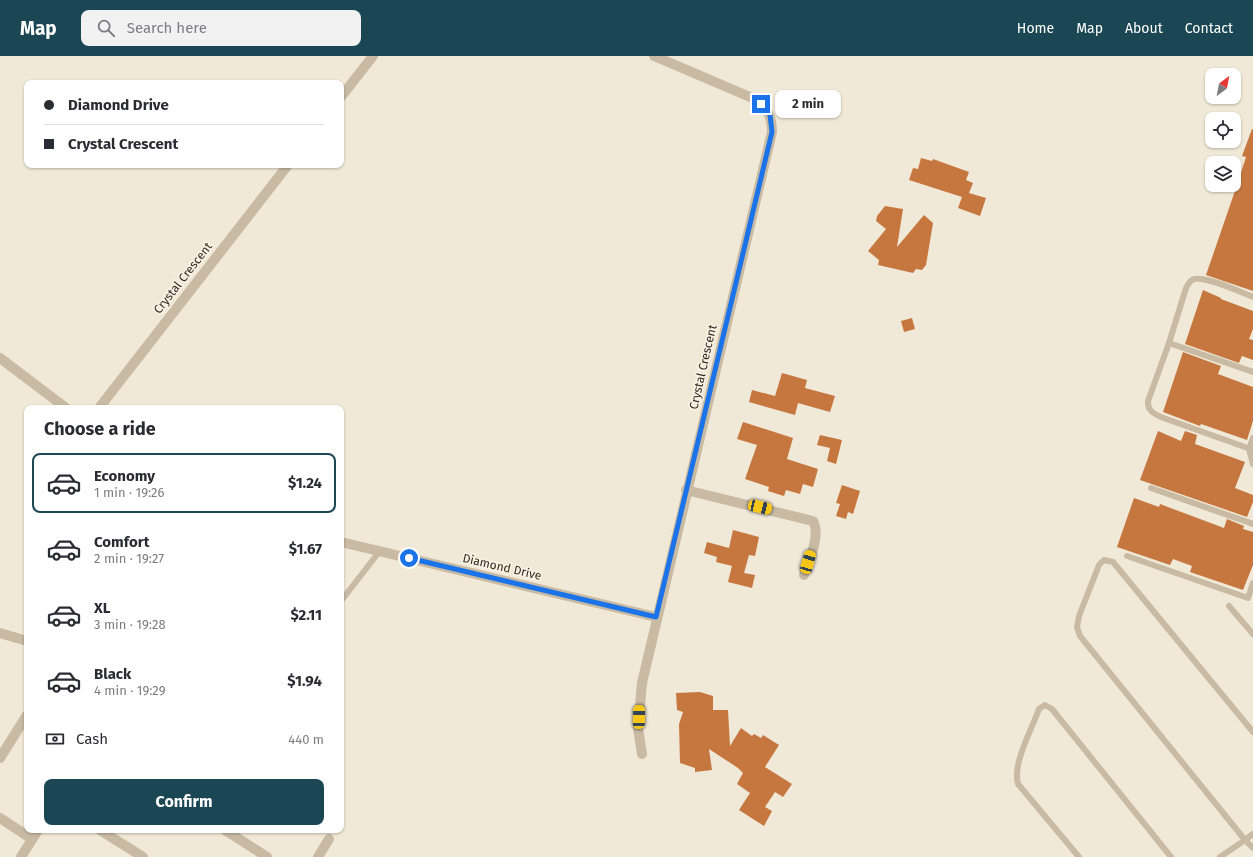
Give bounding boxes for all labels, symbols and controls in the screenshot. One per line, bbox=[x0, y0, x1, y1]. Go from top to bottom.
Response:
search box bbox=[81, 10, 361, 46]
text: Map bbox=[20, 17, 57, 40]
icon: search bbox=[95, 17, 117, 39]
text: Search here bbox=[127, 19, 207, 37]
text: Home bbox=[1017, 20, 1054, 37]
text: Map bbox=[1076, 20, 1103, 37]
text: About bbox=[1125, 20, 1163, 37]
text: Contact bbox=[1185, 20, 1233, 37]
north arrow bbox=[1205, 68, 1241, 104]
map controls bbox=[1205, 68, 1241, 192]
callout: 2 min bbox=[775, 90, 841, 118]
route end bbox=[752, 95, 770, 113]
text: Diamond Drive bbox=[68, 96, 169, 114]
text: 2 min bbox=[792, 96, 824, 111]
button: locate bbox=[1205, 112, 1241, 148]
text: Crystal Crescent bbox=[68, 135, 178, 153]
button: layers bbox=[1205, 156, 1241, 192]
street label: Crystal Crescent bbox=[151, 239, 215, 316]
street label: Crystal Crescent bbox=[686, 323, 720, 411]
text: Choose a ride bbox=[44, 418, 156, 440]
icon: car bbox=[46, 465, 82, 501]
text: Economy bbox=[94, 467, 155, 485]
text: $1.24 bbox=[288, 474, 322, 492]
text: 1 min · 19:26 bbox=[94, 485, 164, 500]
car bbox=[747, 498, 773, 516]
icon: car bbox=[46, 531, 82, 567]
text: Comfort bbox=[94, 533, 150, 551]
text: $1.67 bbox=[289, 540, 322, 558]
route start bbox=[400, 549, 418, 567]
car bbox=[799, 549, 817, 575]
text: 2 min · 19:27 bbox=[94, 551, 164, 566]
street label: Diamond Drive bbox=[461, 551, 543, 583]
icon: car bbox=[46, 597, 82, 633]
text: XL bbox=[94, 599, 110, 617]
text: $2.11 bbox=[290, 606, 322, 624]
text: 3 min · 19:28 bbox=[94, 617, 166, 632]
icon: car bbox=[46, 663, 82, 699]
text: Black bbox=[94, 665, 131, 683]
text: $1.94 bbox=[287, 672, 322, 690]
text: 4 min · 19:29 bbox=[94, 683, 166, 698]
car bbox=[633, 705, 645, 729]
icon: cash bbox=[44, 728, 66, 750]
text: Cash bbox=[76, 730, 108, 748]
text: 440 m bbox=[288, 732, 324, 747]
button: Confirm bbox=[44, 779, 324, 825]

